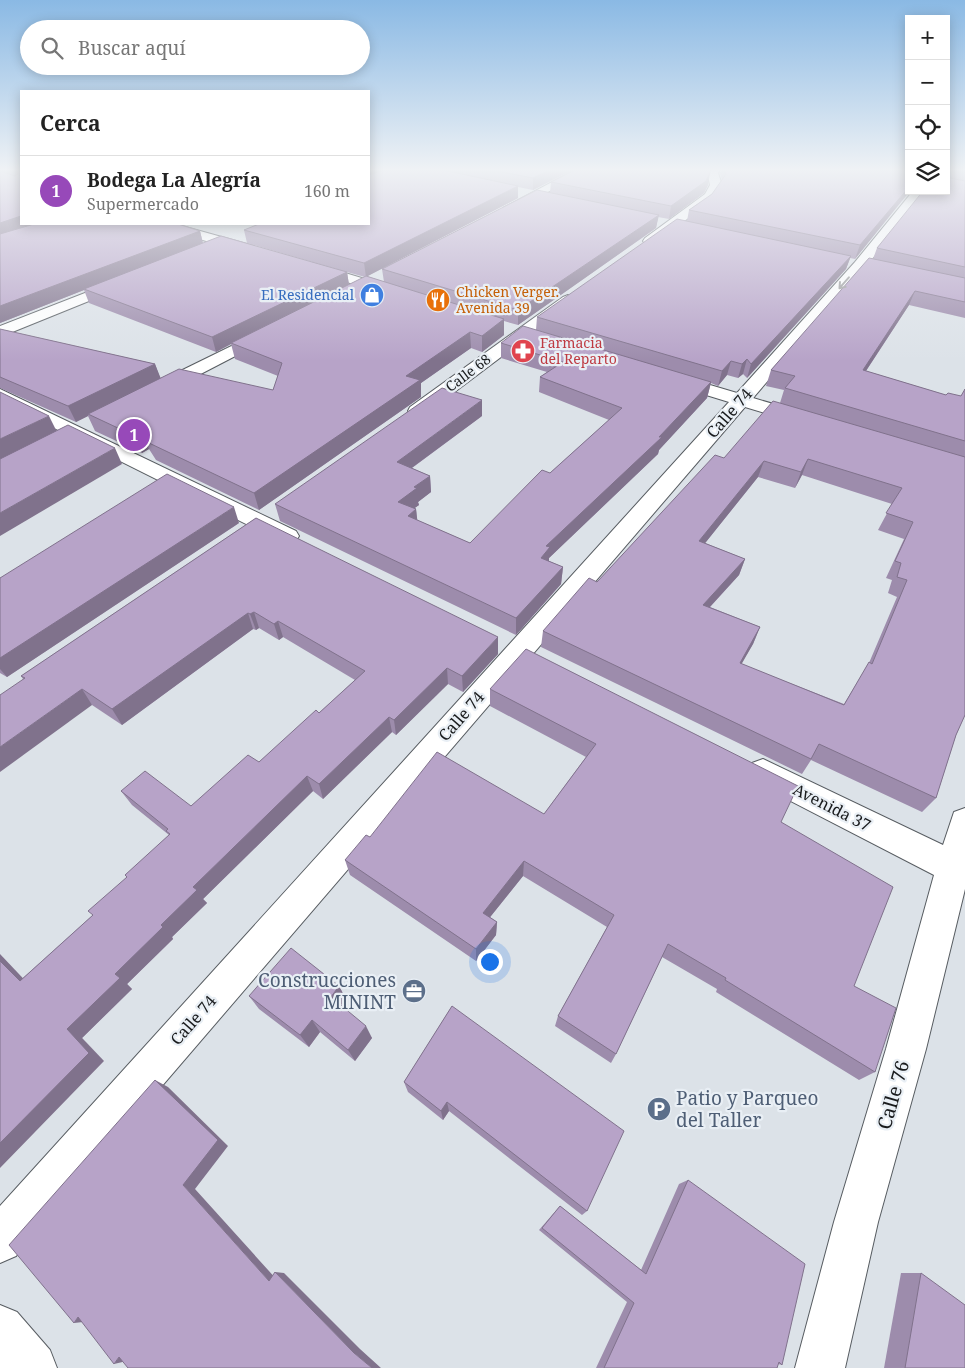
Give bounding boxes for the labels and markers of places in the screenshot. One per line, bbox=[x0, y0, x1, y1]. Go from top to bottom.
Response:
shop icon: El Residencial bbox=[359, 282, 385, 308]
place label: Chicken Verger. Avenida 39 bbox=[456, 282, 559, 317]
place label: El Residencial bbox=[261, 285, 355, 304]
restaurant icon: Chicken Verger. Avenida 39 bbox=[425, 287, 451, 313]
place label: Farmacia del Reparto bbox=[540, 333, 617, 368]
pharmacy icon: Farmacia del Reparto bbox=[510, 338, 536, 364]
pin: 1 bbox=[118, 416, 150, 454]
place label: Construcciones MININT bbox=[258, 967, 396, 1015]
office icon: Construcciones MININT bbox=[401, 978, 427, 1004]
place label: Patio y Parqueo del Taller bbox=[676, 1085, 819, 1133]
parking icon: Patio y Parqueo del Taller bbox=[646, 1096, 672, 1122]

